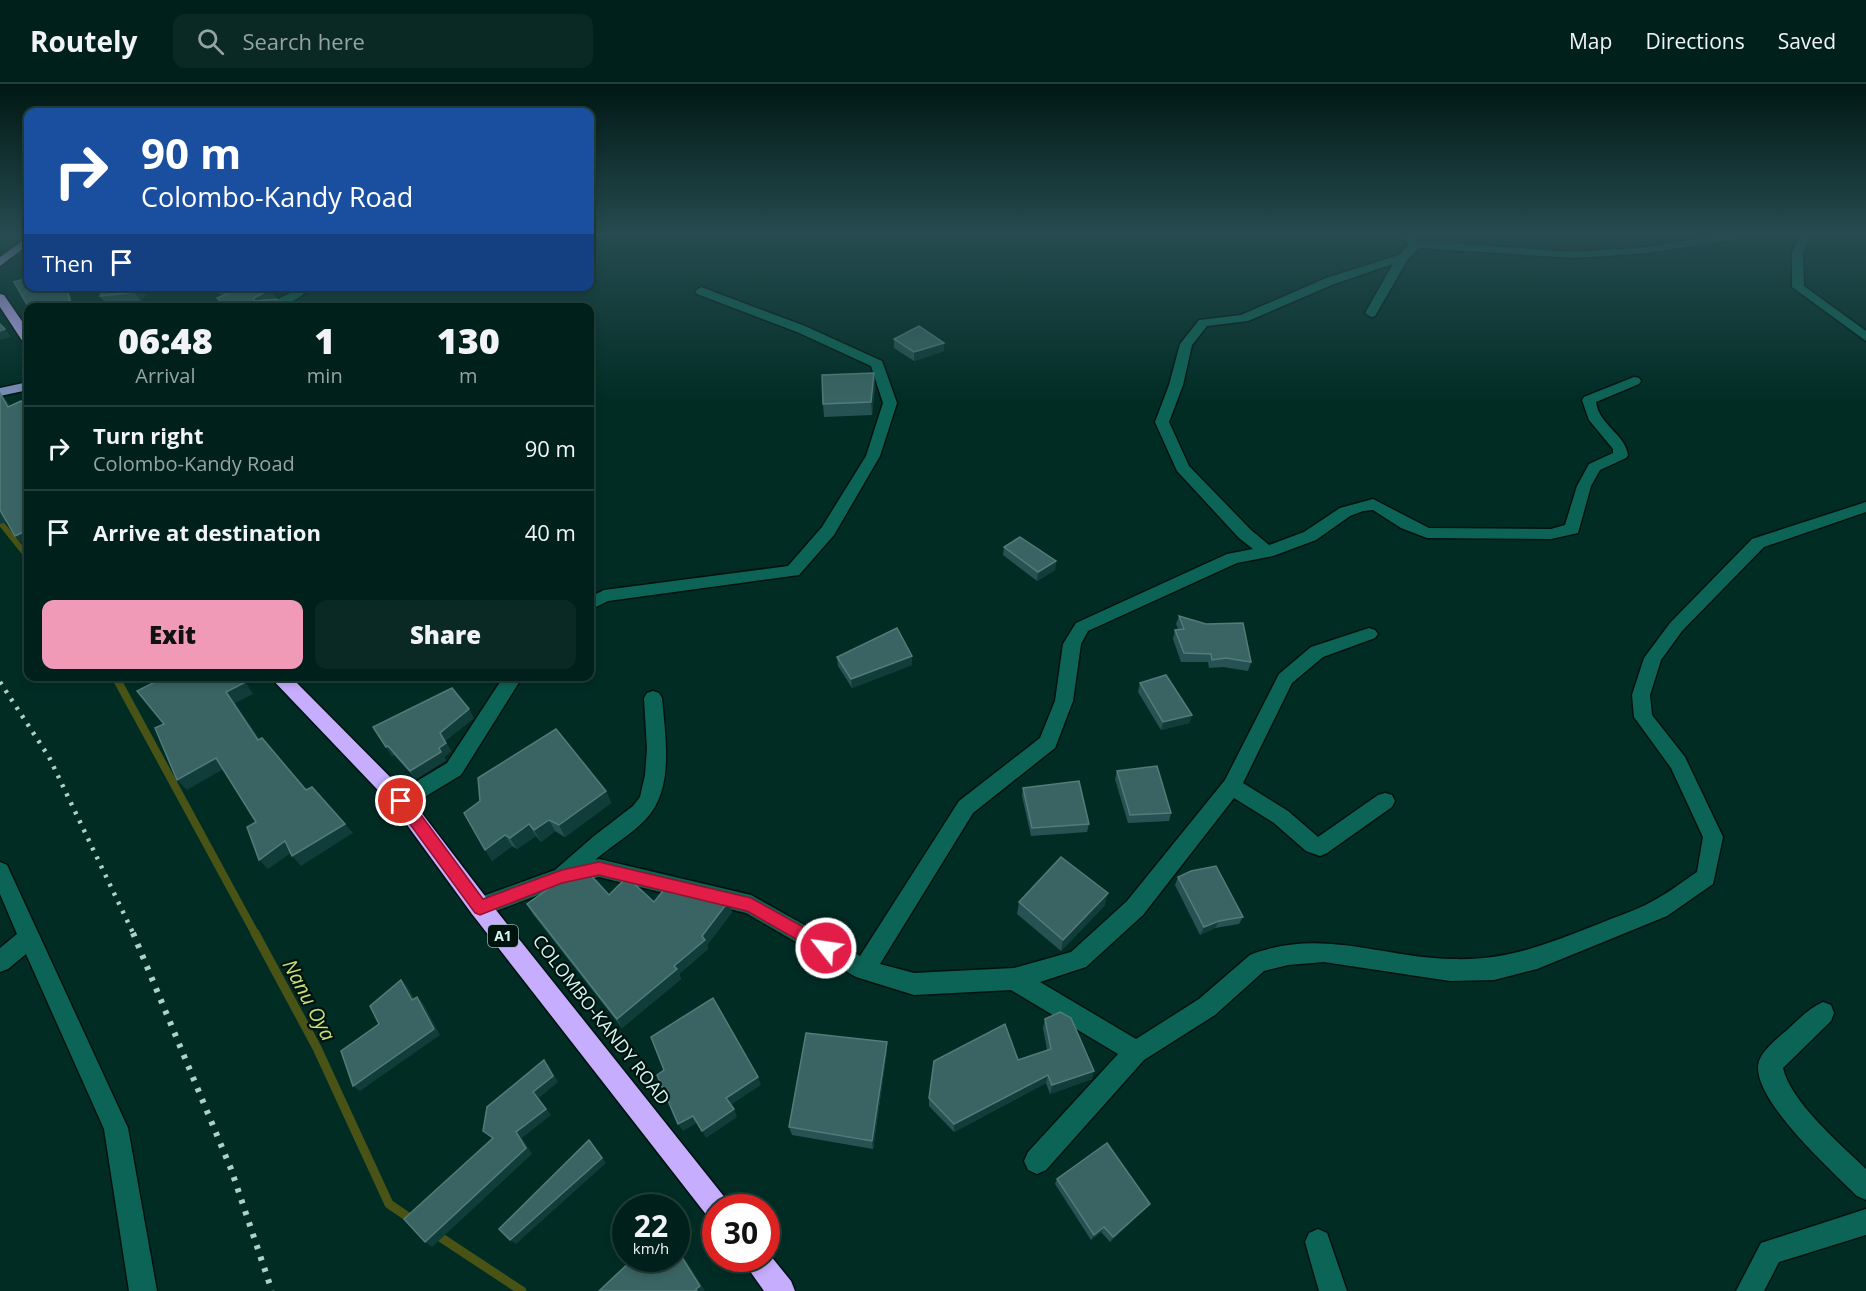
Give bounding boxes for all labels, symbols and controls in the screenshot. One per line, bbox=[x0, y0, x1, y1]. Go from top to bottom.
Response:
search box bbox=[173, 14, 593, 68]
text: Routely bbox=[30, 22, 137, 60]
icon: search bbox=[194, 25, 227, 58]
text: Search here bbox=[242, 26, 365, 56]
text: Map bbox=[1569, 27, 1612, 55]
text: Directions bbox=[1645, 27, 1745, 55]
text: Saved bbox=[1778, 27, 1836, 55]
text: 90 m bbox=[141, 124, 241, 181]
icon: right bbox=[42, 132, 120, 210]
text: Colombo-Kandy Road bbox=[141, 178, 413, 215]
icon: arrive bbox=[105, 246, 138, 279]
text: Then bbox=[42, 248, 93, 278]
text: 06:48 bbox=[118, 316, 213, 365]
text: 1 bbox=[314, 316, 335, 365]
text: 130 bbox=[437, 316, 500, 365]
text: Arrival bbox=[135, 362, 196, 389]
text: min bbox=[307, 362, 343, 389]
text: m bbox=[459, 362, 478, 389]
text: Turn right bbox=[93, 420, 204, 450]
icon: right bbox=[42, 432, 75, 465]
text: 90 m bbox=[525, 433, 576, 463]
text: Colombo-Kandy Road bbox=[93, 450, 295, 477]
icon: arrive bbox=[42, 516, 75, 549]
text: Arrive at destination bbox=[93, 517, 321, 547]
text: 40 m bbox=[525, 517, 576, 547]
button: Exit bbox=[42, 600, 303, 669]
button: Share bbox=[315, 600, 576, 669]
pin bbox=[375, 775, 426, 826]
icon: arrive bbox=[384, 784, 417, 817]
position arrow bbox=[794, 916, 858, 980]
road number: A1 bbox=[488, 925, 518, 947]
street label: COLOMBO-KANDY ROAD bbox=[528, 929, 676, 1109]
water label: Nanu Oya bbox=[277, 954, 342, 1045]
speed limit sign: 30 bbox=[702, 1194, 780, 1272]
text: 22 bbox=[634, 1205, 668, 1246]
text: km/h bbox=[633, 1238, 669, 1258]

